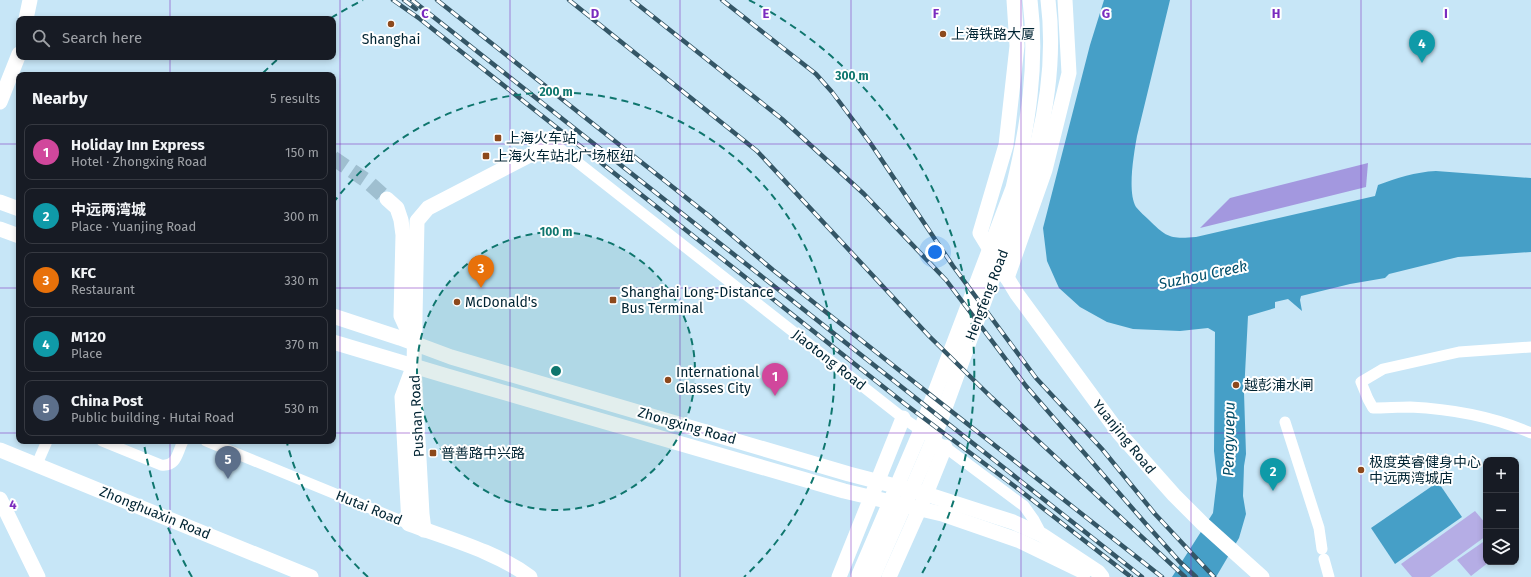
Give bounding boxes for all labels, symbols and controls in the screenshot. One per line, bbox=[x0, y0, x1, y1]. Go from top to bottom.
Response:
text: C bbox=[421, 6, 429, 21]
text: D bbox=[591, 6, 600, 21]
text: E bbox=[763, 6, 770, 21]
text: F bbox=[933, 6, 940, 21]
text: G bbox=[1102, 6, 1110, 21]
text: H bbox=[1272, 6, 1280, 21]
text: I bbox=[1444, 6, 1448, 21]
search box bbox=[16, 16, 336, 60]
marker: Shanghai bbox=[386, 19, 396, 29]
place label: 上海铁路大厦 bbox=[951, 26, 1035, 43]
icon: search bbox=[30, 27, 52, 49]
text: Search here bbox=[62, 29, 142, 47]
marker: 上海铁路大厦 bbox=[938, 29, 948, 39]
pin: 4 bbox=[1409, 30, 1435, 63]
place label: Shanghai bbox=[362, 31, 420, 48]
text: 300 m bbox=[834, 69, 869, 83]
text: 200 m bbox=[539, 85, 573, 99]
text: Nearby bbox=[32, 88, 87, 109]
text: 5 results bbox=[270, 91, 320, 106]
place label: 上海火车站 bbox=[506, 130, 576, 147]
marker: 上海火车站 bbox=[493, 133, 503, 143]
text: Holiday Inn Express bbox=[71, 136, 205, 154]
text: 1 bbox=[43, 145, 49, 160]
text: 150 m bbox=[285, 145, 319, 160]
place label: 上海火车站北广场枢纽 bbox=[494, 148, 634, 165]
marker: 上海火车站北广场枢纽 bbox=[481, 151, 491, 161]
text: Hotel · Zhongxing Road bbox=[71, 154, 207, 169]
text: 中远两湾城 bbox=[71, 201, 146, 219]
text: 2 bbox=[43, 209, 49, 224]
text: 300 m bbox=[283, 209, 319, 224]
text: Place · Yuanjing Road bbox=[71, 219, 196, 234]
text: 100 m bbox=[540, 225, 572, 239]
your location bbox=[925, 242, 945, 262]
street label: Hengfeng Road bbox=[962, 247, 1012, 343]
pin: 3 bbox=[468, 255, 494, 288]
water label: Suzhou Creek bbox=[1156, 257, 1249, 293]
text: KFC bbox=[71, 264, 96, 282]
text: 3 bbox=[43, 273, 49, 288]
text: 330 m bbox=[284, 273, 319, 288]
text: Restaurant bbox=[71, 282, 135, 297]
place label: Shanghai Long-Distance Bus Terminal bbox=[621, 284, 774, 317]
place label: McDonald's bbox=[465, 294, 538, 311]
marker: Shanghai Long-Distance Bus Terminal bbox=[608, 295, 618, 305]
marker: McDonald's bbox=[452, 297, 462, 307]
street label: Jiaotong Road bbox=[789, 326, 869, 394]
text: M120 bbox=[71, 328, 106, 346]
text: 4 bbox=[42, 337, 50, 352]
text: 370 m bbox=[285, 337, 319, 352]
text: Place bbox=[71, 346, 102, 361]
pin: 1 bbox=[762, 363, 788, 396]
centre of rings bbox=[549, 364, 563, 378]
place label: International Glasses City bbox=[676, 364, 759, 397]
street label: Pushan Road bbox=[406, 374, 428, 458]
marker: International Glasses City bbox=[663, 375, 673, 385]
place label: 越彭浦水闸 bbox=[1244, 377, 1314, 394]
marker: 越彭浦水闸 bbox=[1231, 380, 1241, 390]
text: China Post bbox=[71, 392, 143, 410]
street label: Yuanjing Road bbox=[1089, 397, 1159, 477]
text: 5 bbox=[43, 401, 49, 416]
text: 530 m bbox=[284, 401, 319, 416]
water label: Pengyuepu bbox=[1219, 402, 1239, 476]
street label: Zhongxing Road bbox=[636, 404, 738, 448]
text: Public building · Hutai Road bbox=[71, 410, 234, 425]
place label: 普善路中兴路 bbox=[441, 445, 525, 462]
pin: 5 bbox=[215, 446, 241, 479]
marker: 普善路中兴路 bbox=[428, 448, 438, 458]
place label: 极度英睿健身中心 中远两湾城店 bbox=[1369, 454, 1481, 487]
map controls bbox=[1483, 457, 1519, 565]
button: + bbox=[1483, 457, 1519, 493]
pin: 2 bbox=[1260, 458, 1286, 491]
marker: 极度英睿健身中心 中远两湾城店 bbox=[1356, 465, 1366, 475]
street label: Zhonghuaxin Road bbox=[97, 483, 213, 543]
street label: Hutai Road bbox=[333, 487, 405, 529]
button: − bbox=[1483, 493, 1519, 529]
text: 4 bbox=[9, 497, 17, 512]
button: layers bbox=[1483, 529, 1519, 565]

